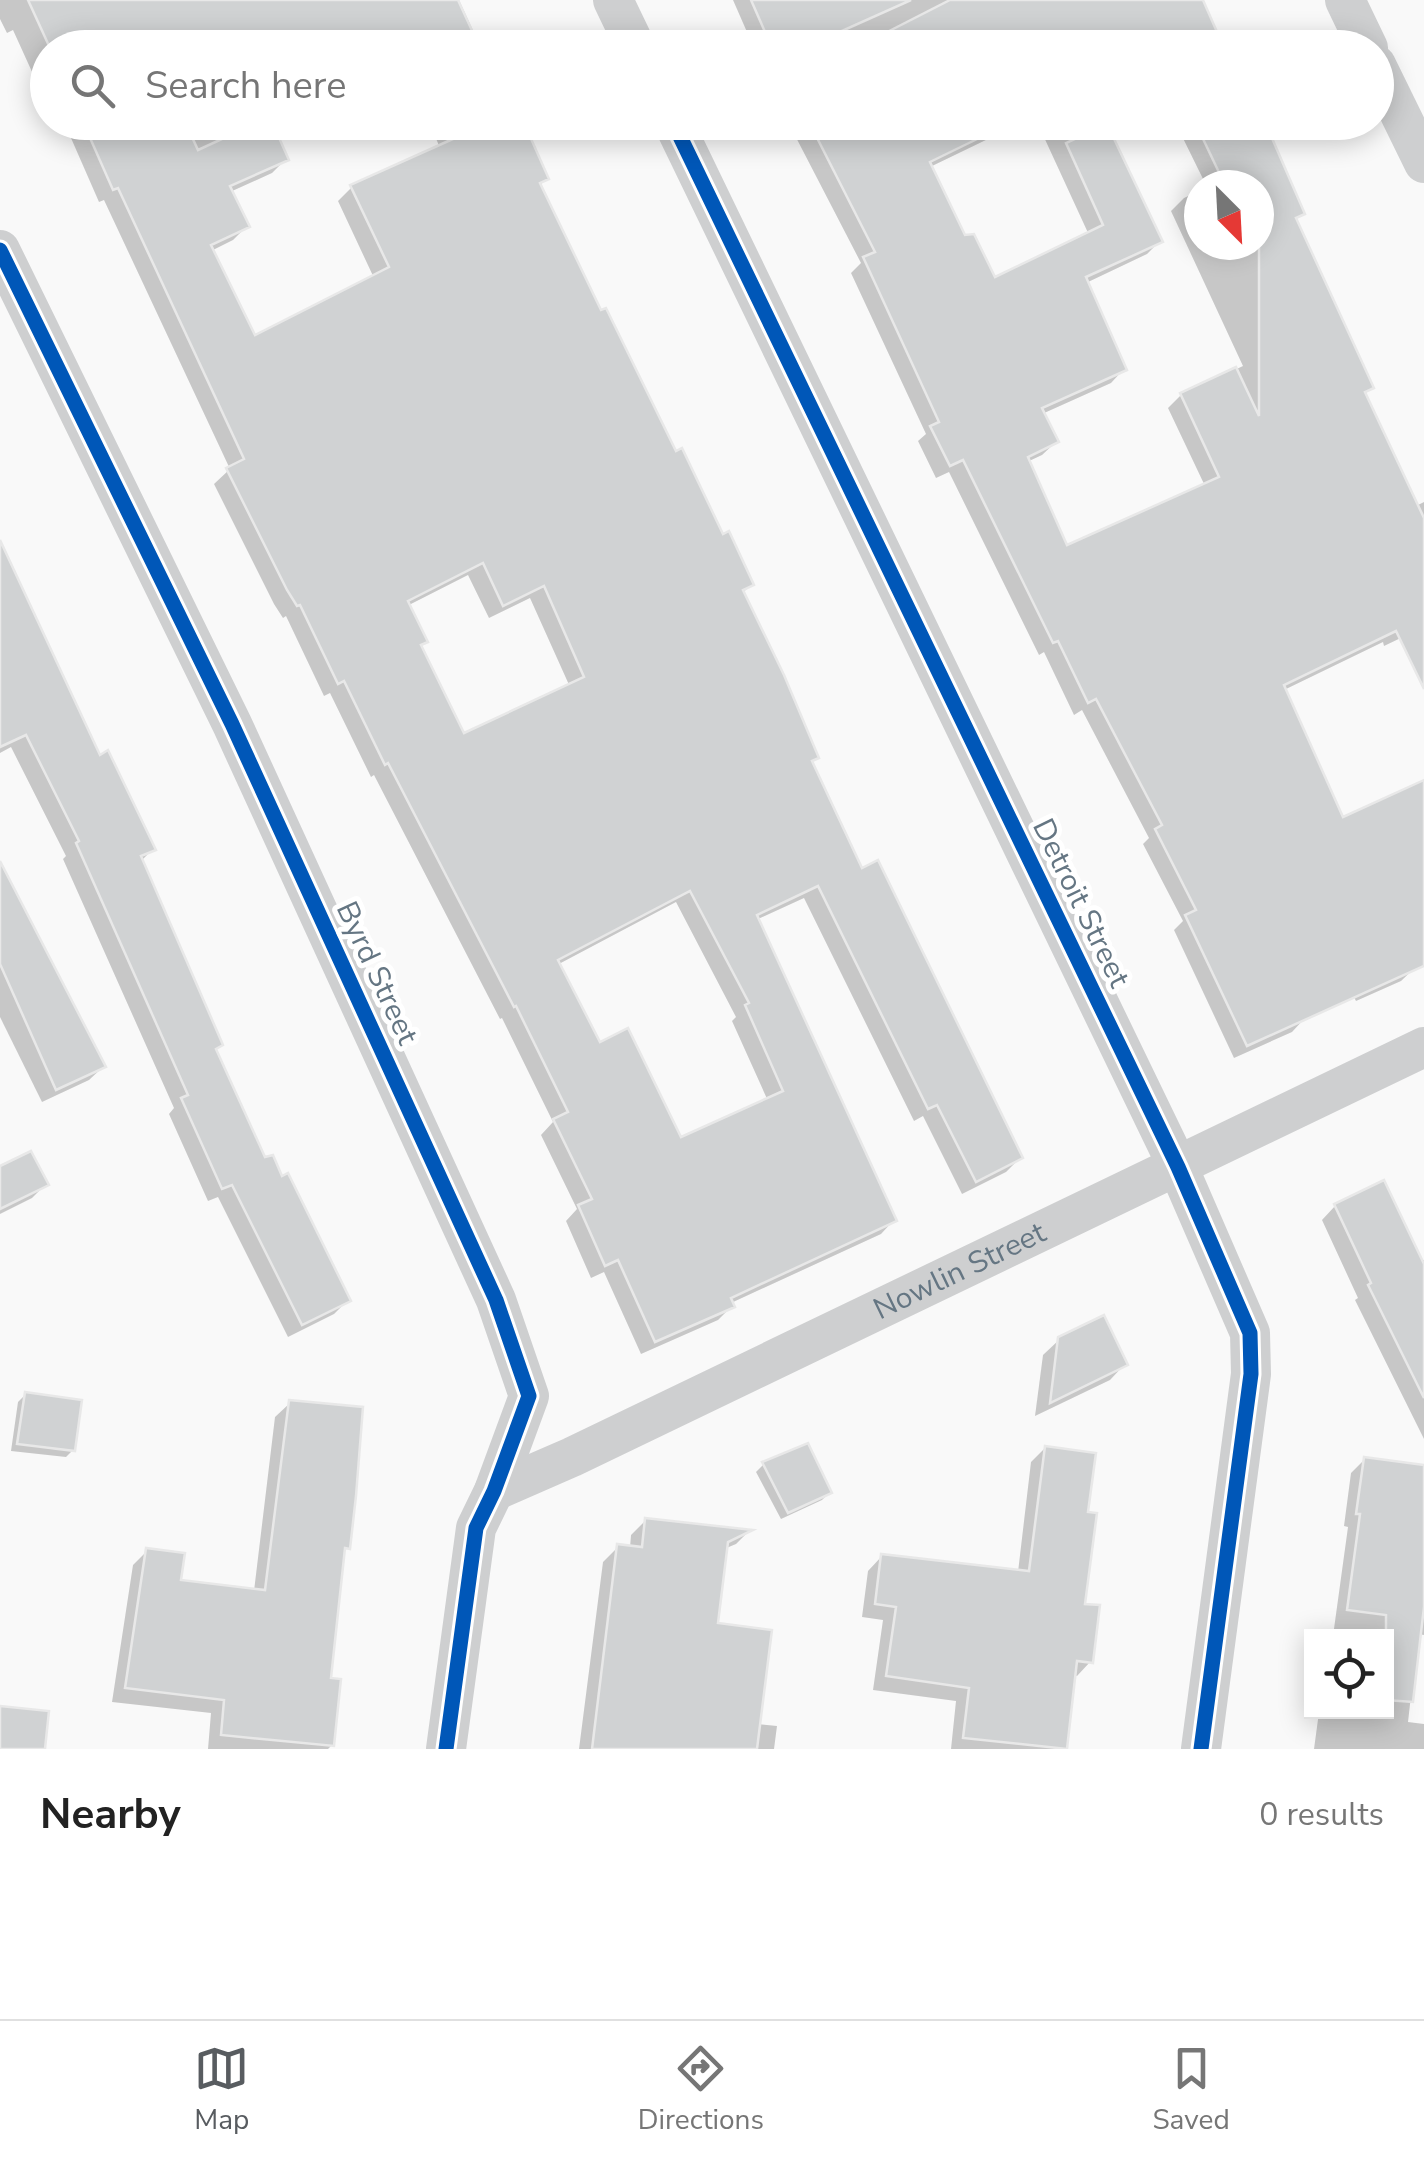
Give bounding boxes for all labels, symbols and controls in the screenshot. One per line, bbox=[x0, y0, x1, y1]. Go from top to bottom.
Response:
search box bbox=[30, 30, 1394, 140]
icon: search bbox=[65, 58, 120, 113]
text: Search here bbox=[145, 60, 346, 111]
north arrow bbox=[1184, 170, 1274, 260]
street label: Detroit Street bbox=[1022, 812, 1140, 995]
street label: Byrd Street bbox=[326, 895, 428, 1052]
street label: Nowlin Street bbox=[867, 1211, 1053, 1329]
map controls bbox=[1304, 1629, 1394, 1719]
button: locate bbox=[1304, 1629, 1394, 1719]
text: Nearby bbox=[40, 1786, 181, 1843]
text: 0 results bbox=[1259, 1793, 1384, 1836]
tab: Map bbox=[194, 2041, 249, 2139]
tab: Directions bbox=[638, 2041, 764, 2139]
tab: Saved bbox=[1152, 2041, 1230, 2139]

